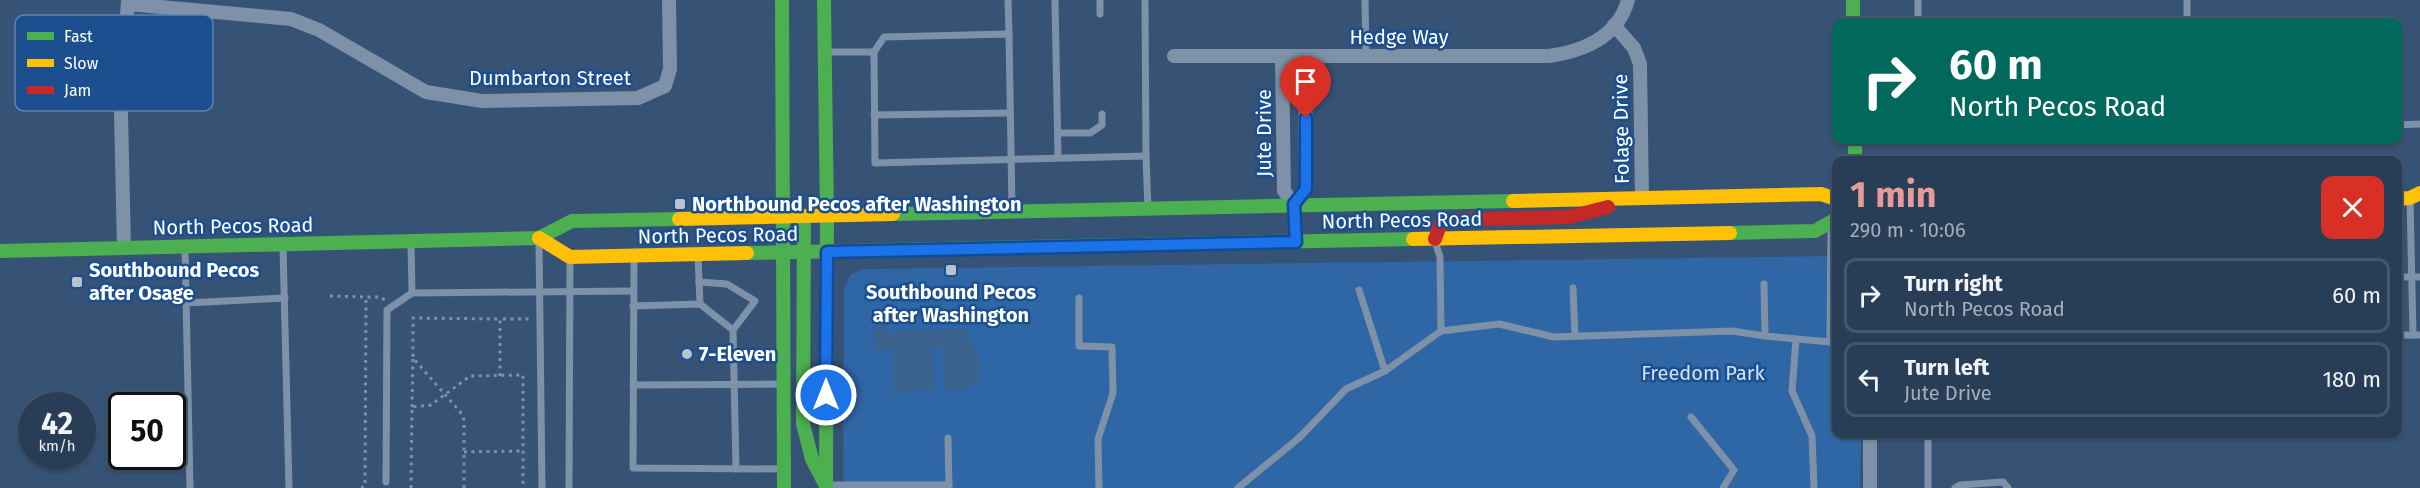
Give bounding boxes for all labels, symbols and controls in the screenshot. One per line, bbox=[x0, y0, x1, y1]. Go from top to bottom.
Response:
legend bbox=[15, 15, 213, 111]
street label: Hedge Way bbox=[1349, 25, 1449, 49]
text: Fast bbox=[64, 27, 93, 46]
text: 60 m bbox=[1949, 40, 2043, 90]
icon: right bbox=[1850, 42, 1928, 120]
text: Slow bbox=[64, 54, 99, 73]
pin bbox=[1280, 56, 1331, 118]
icon: arrive bbox=[1289, 65, 1322, 98]
street label: Dumbarton Street bbox=[469, 66, 632, 90]
street label: Folage Drive bbox=[1608, 74, 1634, 184]
text: Jam bbox=[64, 81, 91, 100]
street label: Jute Drive bbox=[1252, 89, 1276, 177]
text: North Pecos Road bbox=[1949, 91, 2166, 123]
text: 1 min bbox=[1850, 173, 1937, 217]
button: close bbox=[2321, 176, 2384, 239]
place label: Northbound Pecos after Washington bbox=[692, 192, 1022, 216]
marker: Northbound Pecos after Washington bbox=[673, 197, 687, 211]
street label: North Pecos Road bbox=[1321, 207, 1483, 233]
street label: North Pecos Road bbox=[152, 213, 314, 239]
text: 290 m · 10:06 bbox=[1850, 218, 1966, 242]
street label: North Pecos Road bbox=[637, 222, 799, 248]
place label: Southbound Pecos after Osage bbox=[89, 258, 259, 305]
marker: Southbound Pecos after Washington bbox=[944, 263, 958, 277]
text: Turn right bbox=[1904, 270, 2003, 297]
marker: Southbound Pecos after Osage bbox=[70, 275, 84, 289]
icon: right bbox=[1853, 279, 1886, 312]
place label: Southbound Pecos after Washington bbox=[866, 280, 1036, 327]
text: 60 m bbox=[2332, 282, 2381, 309]
text: North Pecos Road bbox=[1904, 297, 2065, 321]
place label: 7-Eleven bbox=[699, 342, 776, 366]
marker: 7-Eleven bbox=[680, 347, 694, 361]
text: Turn left bbox=[1904, 354, 1989, 381]
park label: Freedom Park bbox=[1641, 361, 1765, 385]
position arrow bbox=[794, 363, 858, 427]
icon: left bbox=[1853, 363, 1886, 396]
text: 180 m bbox=[2322, 366, 2381, 393]
text: Jute Drive bbox=[1904, 381, 1992, 405]
speed limit sign: 50 bbox=[108, 392, 186, 470]
text: 42 bbox=[41, 406, 73, 442]
text: km/h bbox=[38, 437, 76, 455]

